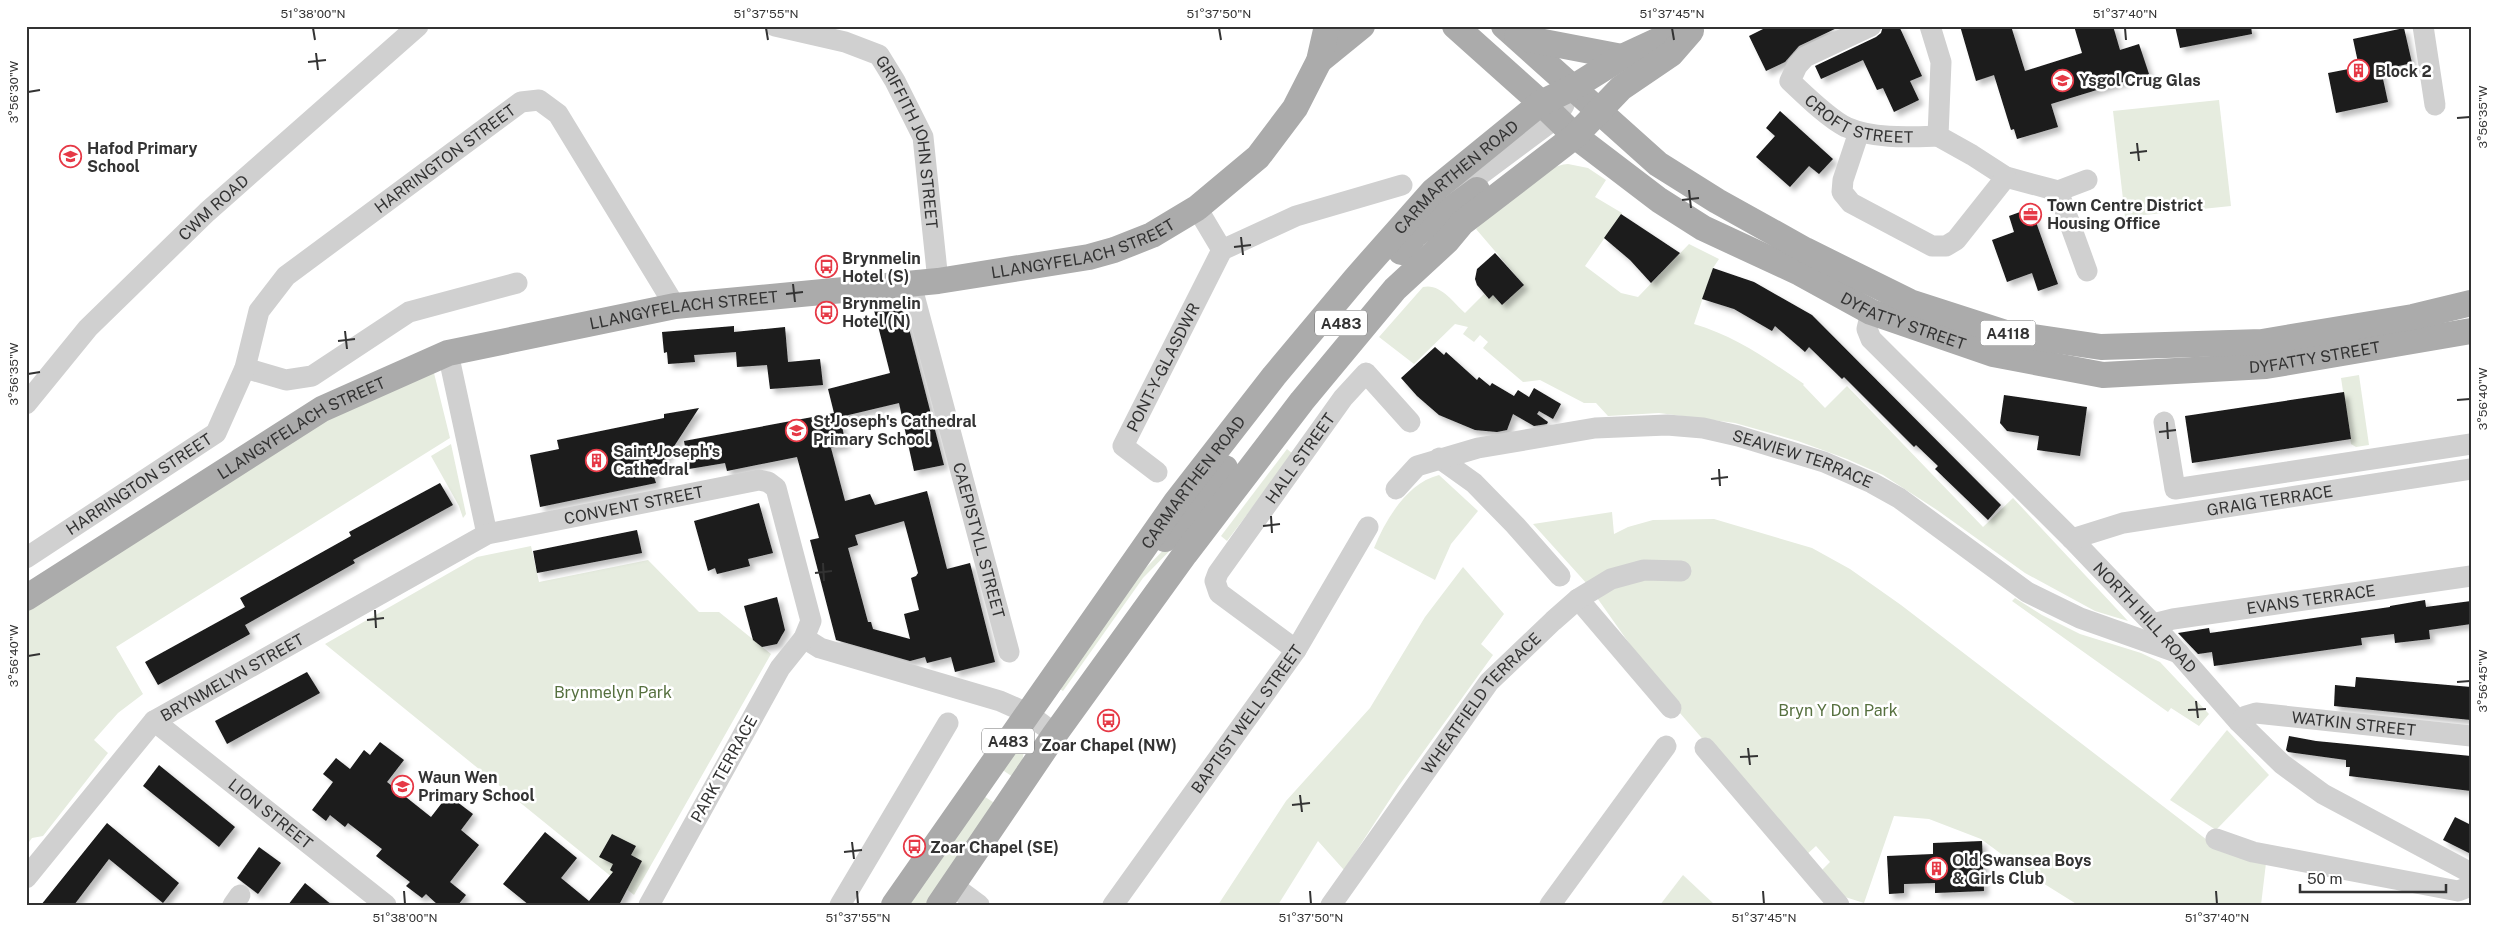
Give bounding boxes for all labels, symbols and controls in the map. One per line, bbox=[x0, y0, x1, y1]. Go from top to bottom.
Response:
text: 51°38'00"N bbox=[280, 7, 346, 21]
text: 51°37'55"N bbox=[733, 7, 799, 21]
text: 51°37'50"N bbox=[1187, 7, 1251, 21]
text: 51°37'45"N bbox=[1640, 7, 1704, 21]
text: 51°37'40"N bbox=[2093, 7, 2157, 21]
street label: GRIFFITH JOHN STREET bbox=[872, 52, 942, 230]
building icon: Block 2 bbox=[2347, 59, 2371, 83]
text: 3°56'30"W bbox=[7, 60, 21, 123]
place label: Block 2 bbox=[2375, 62, 2432, 81]
school or university icon: Ysgol Crug Glas bbox=[2051, 68, 2075, 92]
place label: Ysgol Crug Glas bbox=[2079, 71, 2201, 90]
text: 3°56'35"W bbox=[2476, 85, 2490, 149]
street label: CROFT STREET bbox=[1801, 90, 1914, 146]
street label: HARRINGTON STREET bbox=[370, 100, 519, 217]
street label: CARMARTHEN ROAD bbox=[1390, 116, 1522, 238]
place label: Hafod Primary School bbox=[87, 139, 198, 176]
school or university icon: Hafod Primary School bbox=[59, 145, 83, 169]
street label: CWM ROAD bbox=[174, 170, 252, 244]
place label: Town Centre District Housing Office bbox=[2047, 196, 2203, 233]
office icon: Town Centre District Housing Office bbox=[2019, 202, 2043, 226]
street label: LLANGYFELACH STREET bbox=[989, 214, 1178, 282]
place label: Brynmelin Hotel (S) bbox=[842, 249, 921, 286]
bus stop icon: Brynmelin Hotel (S) bbox=[814, 255, 838, 279]
street label: LLANGYFELACH STREET bbox=[588, 287, 779, 333]
street label: DYFATTY STREET bbox=[1838, 288, 1969, 354]
place label: Brynmelin Hotel (N) bbox=[842, 294, 921, 331]
bus stop icon: Brynmelin Hotel (N) bbox=[814, 300, 838, 324]
street label: PONT-Y-GLASDWR bbox=[1122, 300, 1203, 435]
road number: A483 bbox=[1315, 310, 1367, 336]
road number: A4118 bbox=[1980, 320, 2036, 346]
street label: DYFATTY STREET bbox=[2248, 337, 2382, 376]
text: 3°56'35"W bbox=[7, 342, 21, 406]
text: 3°56'40"W bbox=[2476, 367, 2490, 430]
street label: LLANGYFELACH STREET bbox=[214, 372, 389, 483]
street label: HALL STREET bbox=[1261, 409, 1339, 507]
place label: St Joseph's Cathedral Primary School bbox=[813, 412, 977, 449]
street label: CARMARTHEN ROAD bbox=[1137, 412, 1249, 552]
school or university icon: St Joseph's Cathedral Primary School bbox=[785, 418, 809, 442]
street label: SEAVIEW TERRACE bbox=[1730, 425, 1876, 492]
street label: HARRINGTON STREET bbox=[62, 429, 216, 539]
place label: Saint Joseph's Cathedral bbox=[613, 442, 720, 479]
building icon: Saint Joseph's Cathedral bbox=[585, 448, 609, 472]
street label: CAEPISTYLL STREET bbox=[949, 460, 1009, 620]
street label: GRAIG TERRACE bbox=[2205, 481, 2334, 519]
street label: CONVENT STREET bbox=[562, 482, 705, 528]
street label: NORTH HILL ROAD bbox=[2090, 558, 2201, 677]
street label: EVANS TERRACE bbox=[2245, 580, 2377, 618]
text: 3°56'40"W bbox=[7, 624, 21, 687]
street label: WHEATFIELD TERRACE bbox=[1417, 628, 1545, 778]
street label: BRYNMELYN STREET bbox=[157, 629, 307, 725]
street label: BAPTIST WELL STREET bbox=[1187, 641, 1306, 797]
text: 3°56'45"W bbox=[2476, 649, 2490, 712]
park label: Brynmelyn Park bbox=[554, 683, 672, 702]
park label: Bryn Y Don Park bbox=[1778, 701, 1898, 720]
street label: WATKIN STREET bbox=[2291, 707, 2417, 740]
bus stop icon: Zoar Chapel (NW) bbox=[1097, 709, 1121, 733]
street label: PARK TERRACE bbox=[687, 712, 761, 826]
road number: A483 bbox=[982, 728, 1034, 754]
place label: Zoar Chapel (NW) bbox=[1041, 736, 1177, 755]
place label: Waun Wen Primary School bbox=[418, 768, 535, 805]
street label: LION STREET bbox=[225, 774, 317, 853]
school or university icon: Waun Wen Primary School bbox=[390, 774, 414, 798]
bus stop icon: Zoar Chapel (SE) bbox=[902, 835, 926, 859]
place label: Zoar Chapel (SE) bbox=[930, 838, 1059, 857]
place label: Old Swansea Boys & Girls Club bbox=[1952, 851, 2092, 888]
building icon: Old Swansea Boys & Girls Club bbox=[1924, 857, 1948, 881]
scale bar bbox=[2300, 861, 2446, 893]
text: 50 m bbox=[2307, 870, 2342, 887]
text: 51°38'00"N bbox=[372, 911, 438, 925]
text: 51°37'55"N bbox=[825, 911, 891, 925]
text: 51°37'50"N bbox=[1279, 911, 1343, 925]
text: 51°37'45"N bbox=[1732, 911, 1796, 925]
text: 51°37'40"N bbox=[2185, 911, 2249, 925]

